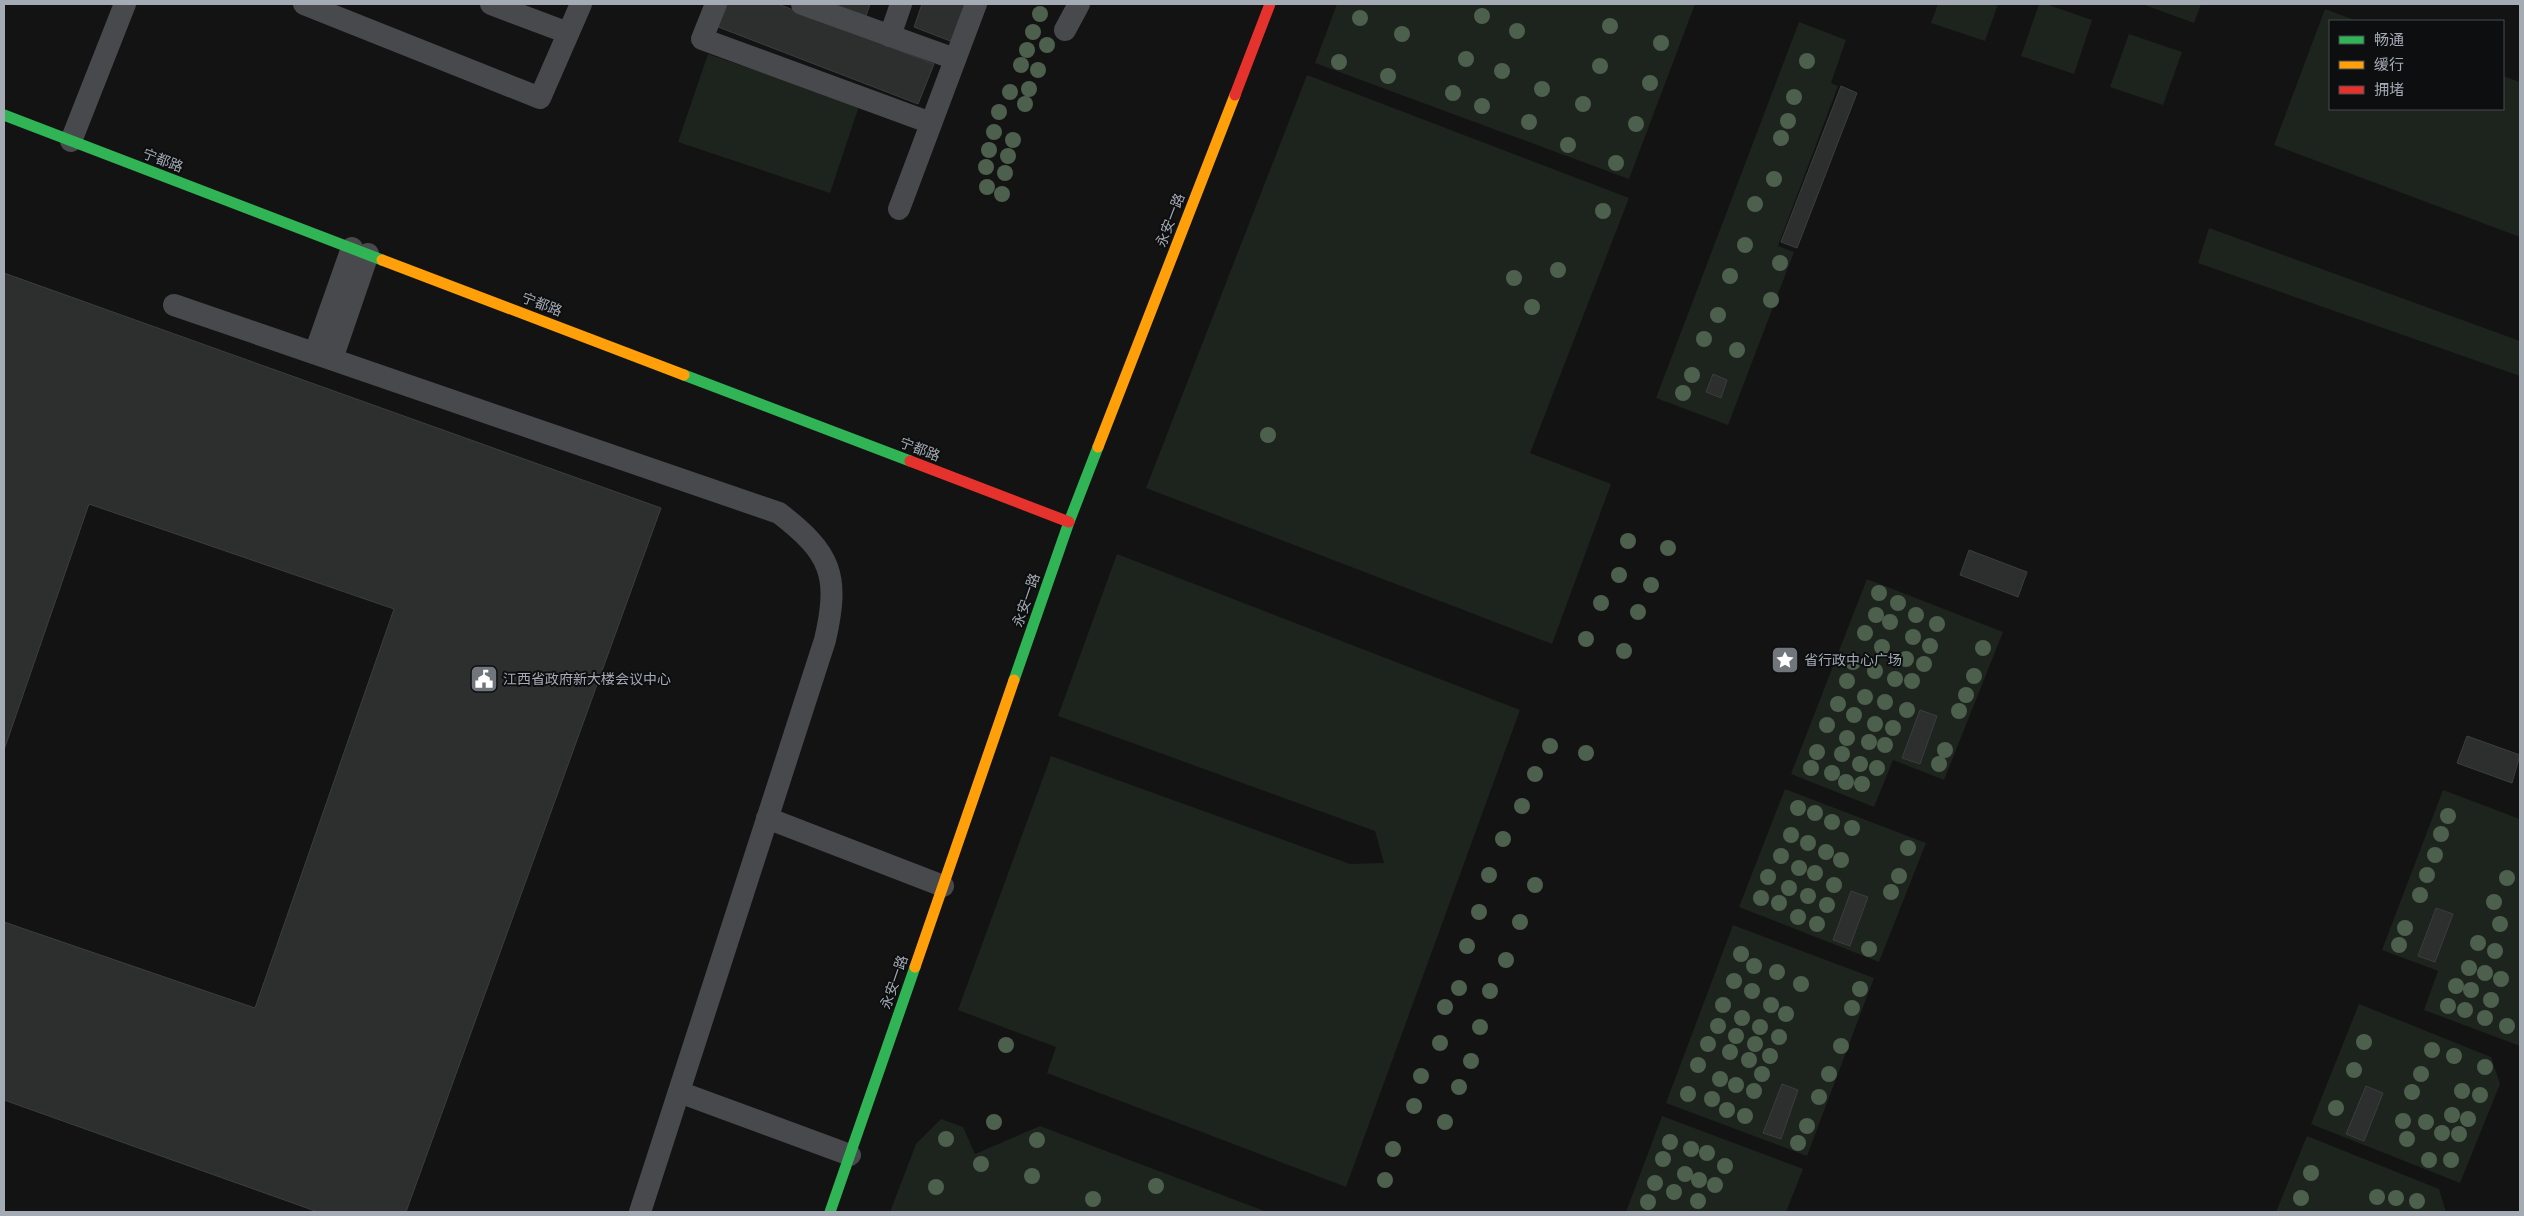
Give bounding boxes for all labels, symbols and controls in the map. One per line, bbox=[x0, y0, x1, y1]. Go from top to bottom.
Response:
legend bbox=[2329, 20, 2504, 110]
text: 畅通 bbox=[2374, 30, 2404, 48]
text: 缓行 bbox=[2374, 55, 2404, 73]
text: 拥堵 bbox=[2374, 80, 2404, 98]
street label: 宁都路 bbox=[141, 144, 186, 175]
street label: 永安一路 bbox=[1152, 191, 1188, 249]
street label: 宁都路 bbox=[520, 288, 565, 319]
street label: 宁都路 bbox=[898, 433, 943, 464]
street label: 永安一路 bbox=[1008, 571, 1043, 629]
place icon: 省行政中心广场 bbox=[1770, 645, 1800, 675]
place label: 省行政中心广场 bbox=[1804, 651, 1902, 668]
public building icon: 江西省政府新大楼会议中心 bbox=[469, 664, 499, 694]
place label: 江西省政府新大楼会议中心 bbox=[503, 670, 671, 687]
street label: 永安一路 bbox=[876, 953, 911, 1011]

